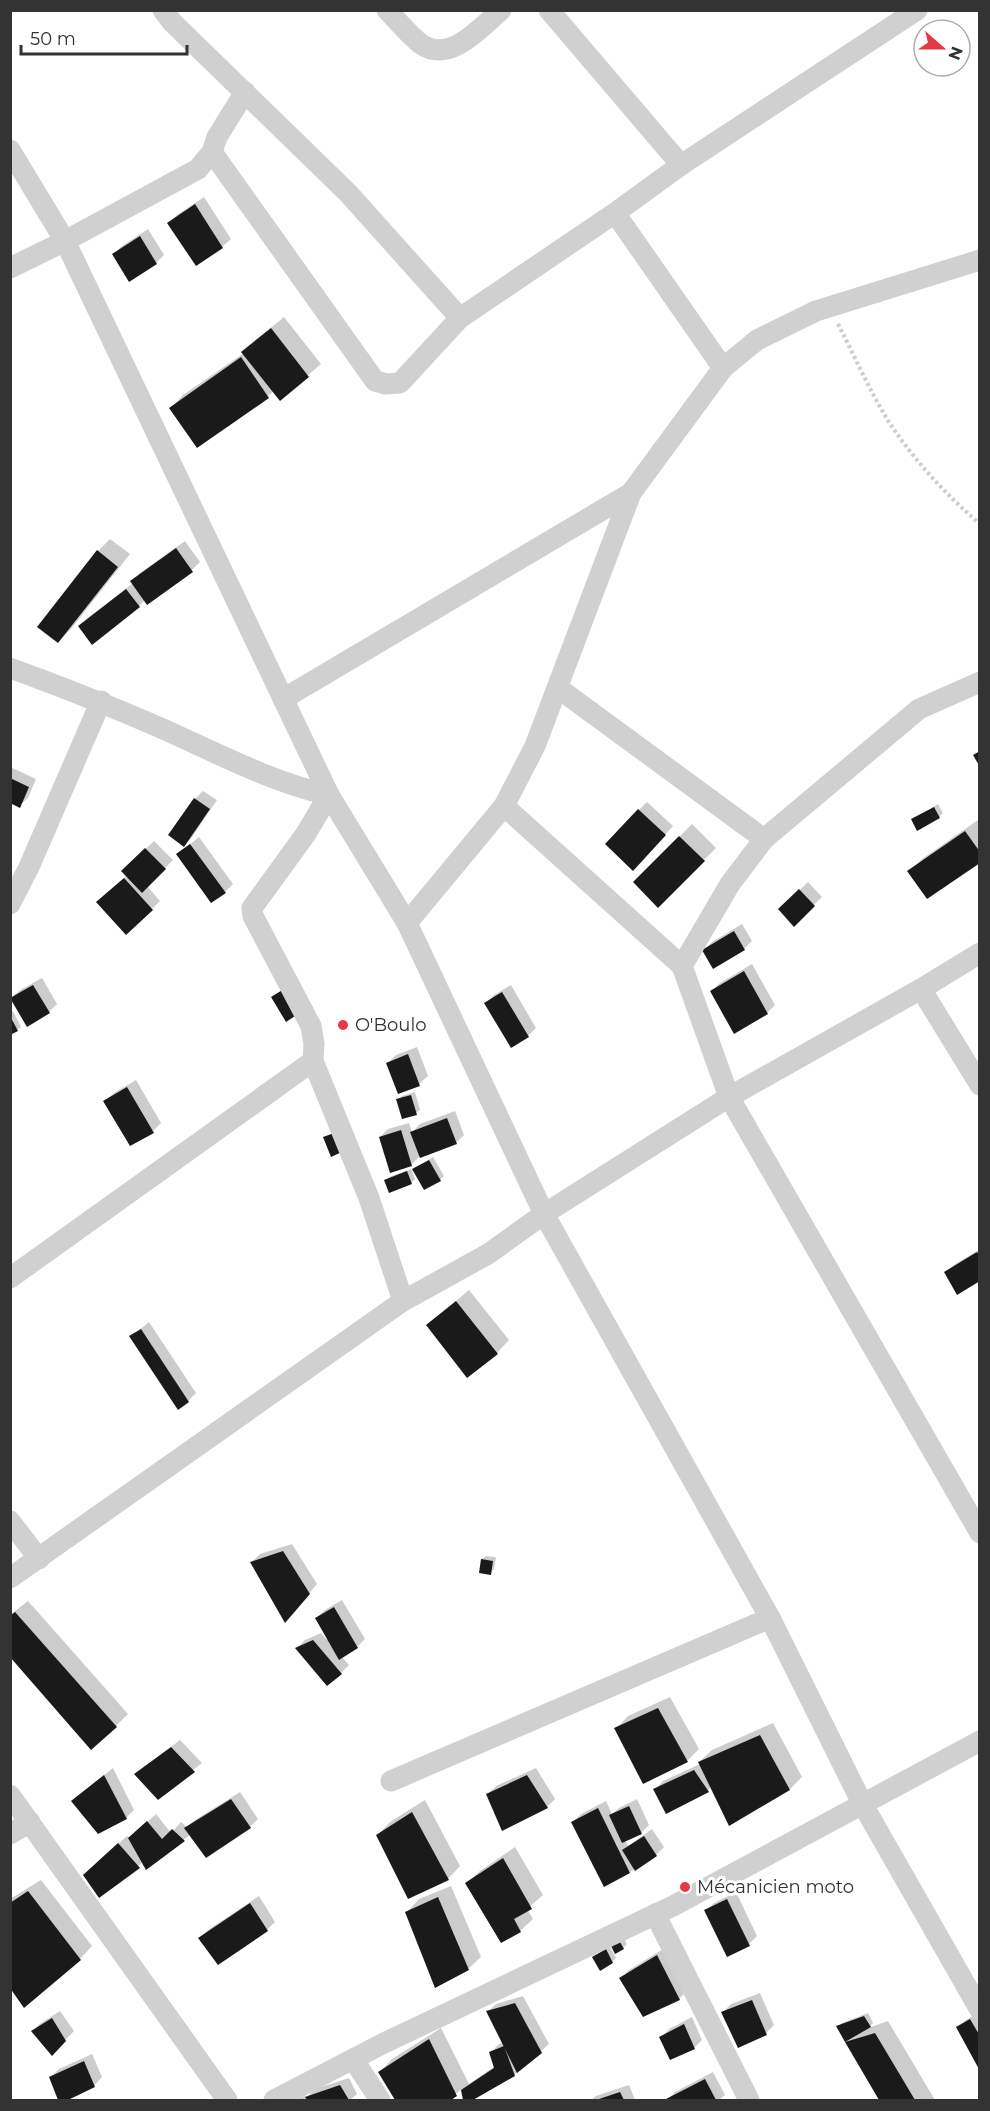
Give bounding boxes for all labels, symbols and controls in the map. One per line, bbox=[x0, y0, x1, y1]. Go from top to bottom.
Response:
scale bar bbox=[21, 18, 188, 56]
north arrow bbox=[912, 18, 972, 78]
text: 50 m bbox=[30, 28, 76, 50]
text: N bbox=[944, 44, 967, 63]
place label: O'Boulo bbox=[355, 1014, 427, 1036]
marker: O'Boulo bbox=[336, 1018, 350, 1032]
place label: Mécanicien moto bbox=[697, 1876, 854, 1898]
marker: Mécanicien moto bbox=[678, 1880, 692, 1894]

